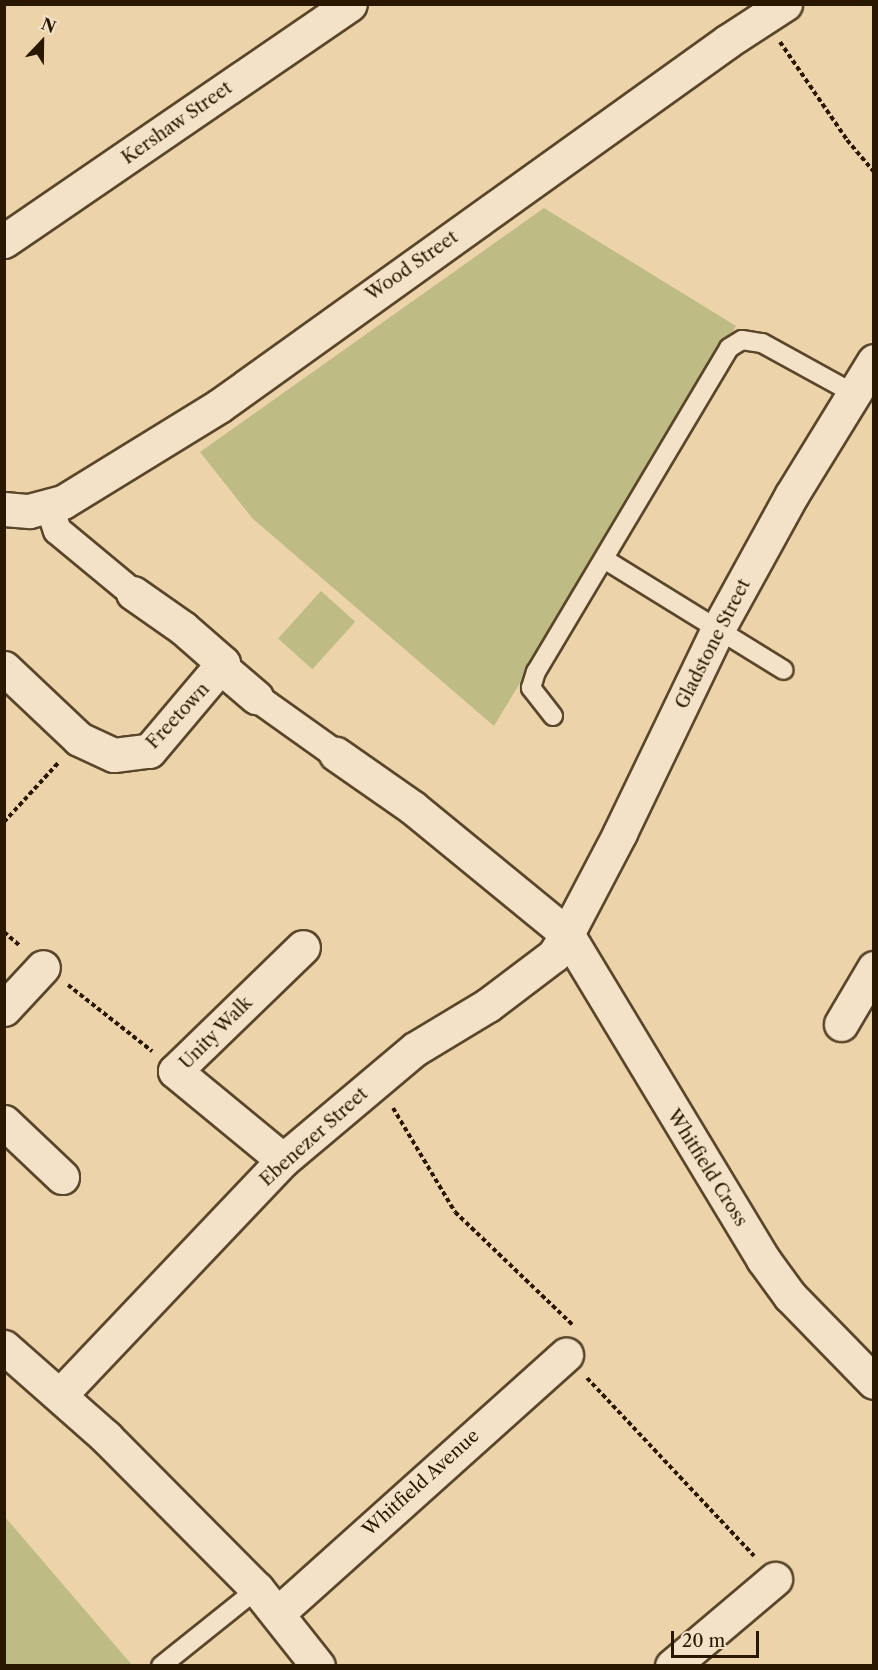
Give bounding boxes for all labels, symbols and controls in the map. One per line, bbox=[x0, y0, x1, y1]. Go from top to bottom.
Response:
north arrow bbox=[12, 12, 72, 72]
text: N bbox=[39, 13, 59, 37]
street label: Kershaw Street bbox=[118, 77, 236, 169]
street label: Wood Street bbox=[362, 226, 462, 306]
street label: Gladstone Street bbox=[671, 576, 755, 712]
street label: Freetown bbox=[142, 679, 214, 753]
street label: Unity Walk bbox=[175, 992, 257, 1074]
street label: Ebenezer Street bbox=[256, 1083, 372, 1191]
street label: Whitfield Cross bbox=[662, 1106, 752, 1230]
street label: Whitfield Avenue bbox=[358, 1425, 484, 1541]
scale bar bbox=[674, 1619, 762, 1657]
text: 20 m bbox=[682, 1630, 725, 1652]

